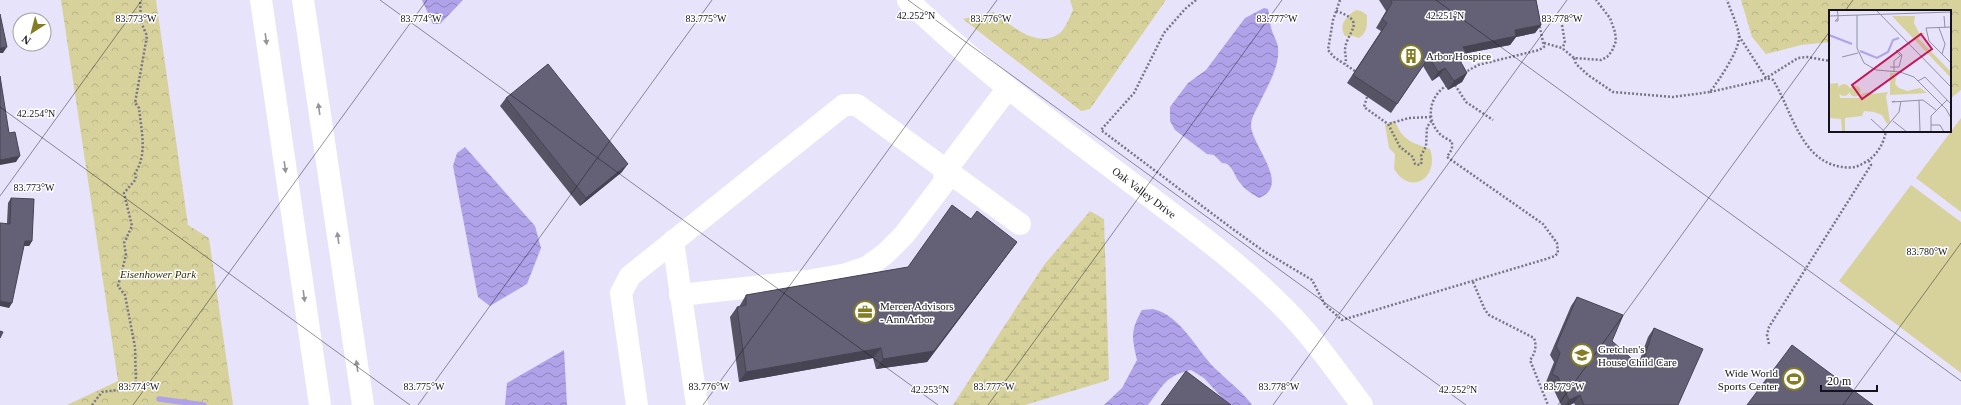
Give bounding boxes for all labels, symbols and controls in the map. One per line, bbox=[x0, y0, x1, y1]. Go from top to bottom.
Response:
text: 42.252°N bbox=[897, 10, 935, 21]
text: 42.251°N bbox=[1426, 10, 1464, 21]
inset map bbox=[1829, 10, 1951, 132]
north arrow bbox=[12, 12, 52, 52]
text: 83.773°W bbox=[116, 13, 157, 24]
text: 83.774°W bbox=[401, 13, 442, 24]
text: 83.775°W bbox=[686, 13, 727, 24]
text: 83.776°W bbox=[971, 13, 1012, 24]
text: 83.777°W bbox=[1257, 13, 1298, 24]
text: 83.778°W bbox=[1542, 13, 1583, 24]
text: N bbox=[19, 33, 33, 47]
one-way arrow bbox=[263, 33, 269, 45]
building icon: Arbor Hospice bbox=[1398, 43, 1424, 69]
place label: Arbor Hospice bbox=[1426, 50, 1491, 62]
one-way arrow bbox=[316, 103, 322, 115]
text: 42.254°N bbox=[17, 108, 55, 119]
one-way arrow bbox=[282, 161, 288, 173]
street label: Oak Valley Drive bbox=[1110, 165, 1179, 221]
text: 83.773°W bbox=[14, 182, 55, 193]
one-way arrow bbox=[335, 232, 341, 244]
text: 83.780°W bbox=[1907, 246, 1948, 257]
park label: Eisenhower Park bbox=[119, 268, 197, 280]
one-way arrow bbox=[301, 290, 307, 302]
office icon: Mercer Advisors - Ann Arbor bbox=[852, 299, 878, 325]
place label: Mercer Advisors - Ann Arbor bbox=[880, 300, 954, 325]
school or university icon: Gretchen's House Child Care bbox=[1569, 342, 1595, 368]
place label: Gretchen's House Child Care bbox=[1598, 343, 1677, 368]
one-way arrow bbox=[354, 360, 360, 373]
sports icon: Wide World Sports Center bbox=[1781, 366, 1807, 392]
place label: Wide World Sports Center bbox=[1718, 367, 1778, 392]
scale bar bbox=[1821, 367, 1877, 393]
text: 20 m bbox=[1827, 374, 1852, 388]
text: 83.774°W bbox=[119, 381, 160, 392]
text: 83.775°W bbox=[404, 381, 445, 392]
text: 83.776°W bbox=[689, 381, 730, 392]
text: 83.777°W bbox=[974, 381, 1015, 392]
text: 83.778°W bbox=[1259, 381, 1300, 392]
text: 83.779°W bbox=[1544, 381, 1585, 392]
text: 42.253°N bbox=[911, 384, 949, 395]
text: 42.252°N bbox=[1439, 384, 1477, 395]

